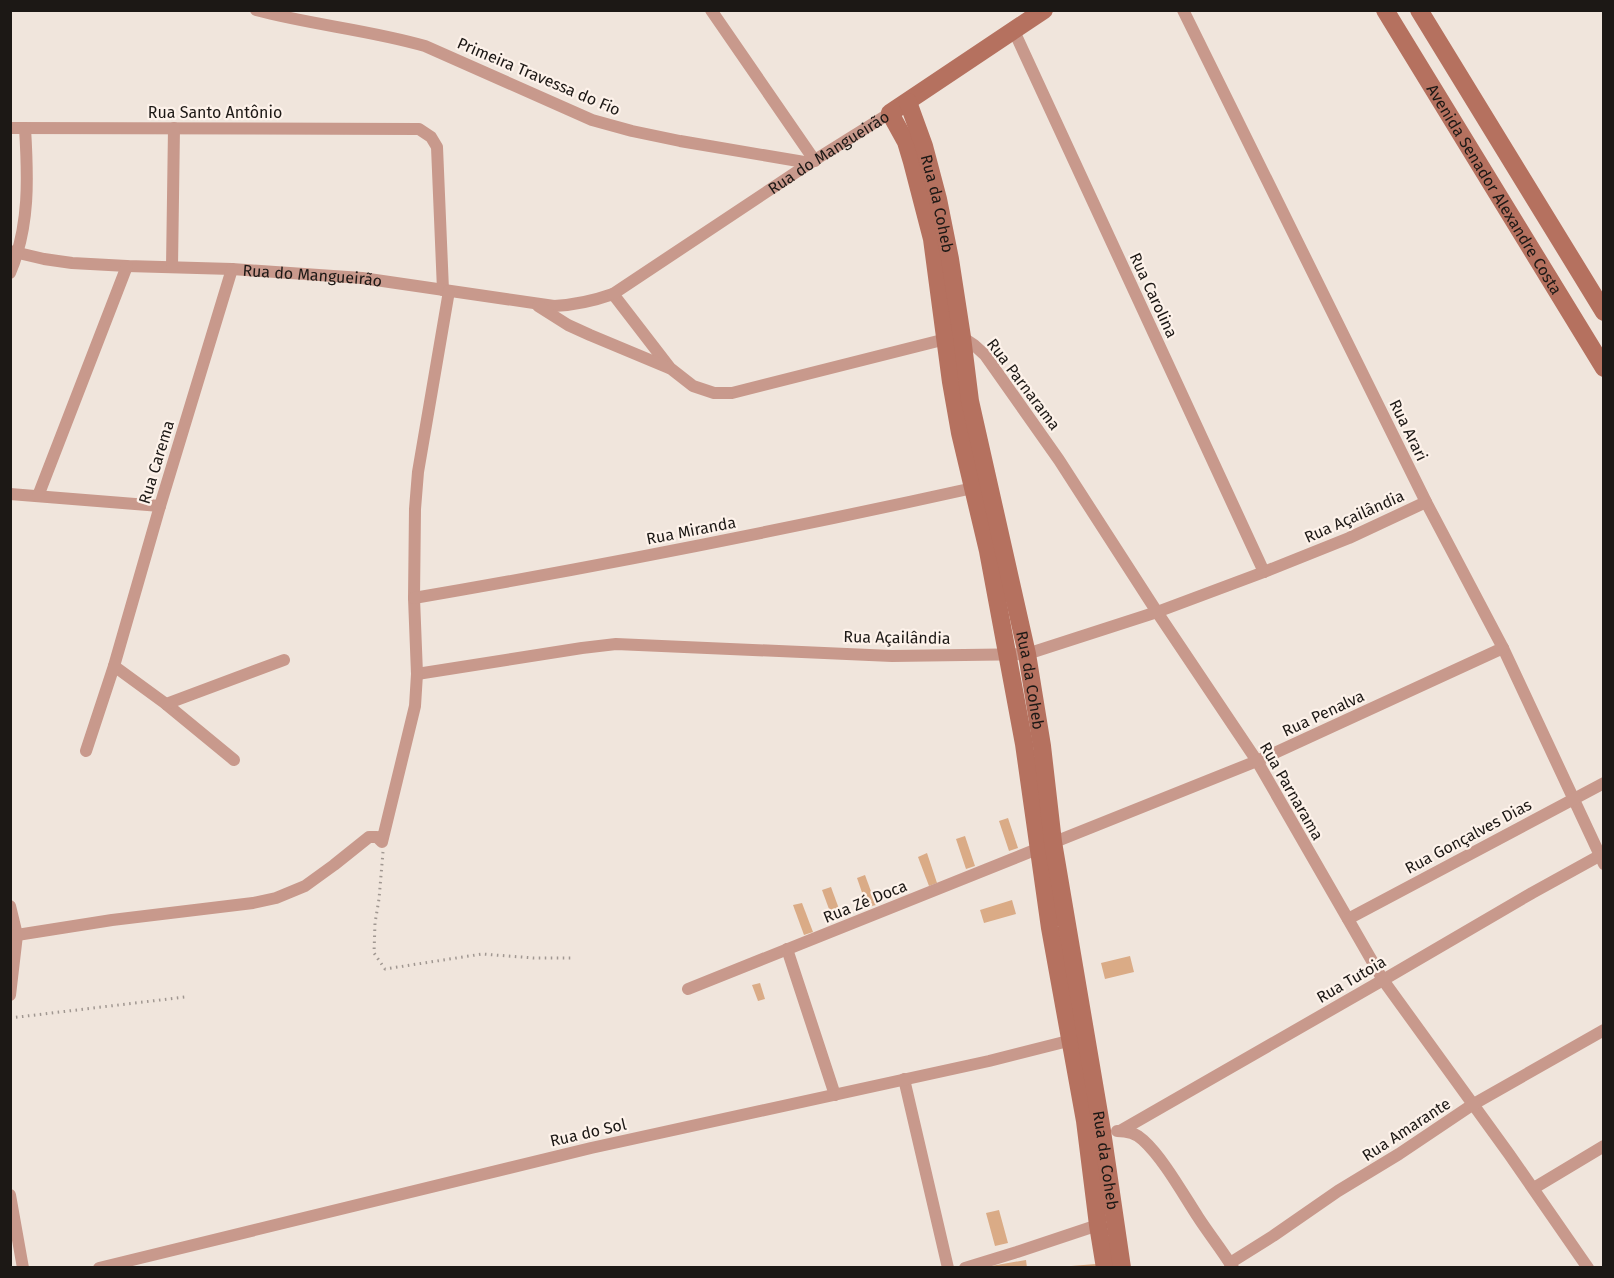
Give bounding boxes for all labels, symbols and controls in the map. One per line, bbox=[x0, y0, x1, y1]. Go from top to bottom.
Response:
street label: Primeira Travessa do Fio bbox=[454, 33, 623, 119]
street label: Avenida Senador Alexandre Costa bbox=[1423, 81, 1566, 298]
street label: Rua Santo Antônio bbox=[148, 103, 282, 122]
street label: Rua do Mangueirão bbox=[764, 107, 893, 198]
street label: Rua da Coheb bbox=[917, 153, 958, 254]
street label: Rua Carolina bbox=[1126, 250, 1182, 341]
street label: Rua do Mangueirão bbox=[242, 261, 384, 291]
street label: Rua Parnarama bbox=[983, 335, 1064, 434]
street label: Rua Arari bbox=[1386, 396, 1432, 464]
street label: Rua Carema bbox=[135, 418, 178, 506]
street label: Rua Açailândia bbox=[1301, 486, 1407, 548]
street label: Rua Miranda bbox=[645, 512, 738, 548]
street label: Rua Açailândia bbox=[843, 627, 951, 649]
street label: Rua da Coheb bbox=[1012, 629, 1048, 731]
street label: Rua Penalva bbox=[1279, 686, 1367, 741]
street label: Rua Parnarama bbox=[1256, 739, 1327, 844]
street label: Rua Gonçalves Dias bbox=[1402, 795, 1535, 879]
street label: Rua Zé Doca bbox=[820, 876, 910, 927]
street label: Rua Tutoia bbox=[1313, 952, 1389, 1007]
street label: Rua Amarante bbox=[1359, 1094, 1454, 1165]
street label: Rua da Coheb bbox=[1089, 1109, 1122, 1211]
street label: Rua do Sol bbox=[548, 1114, 628, 1150]

